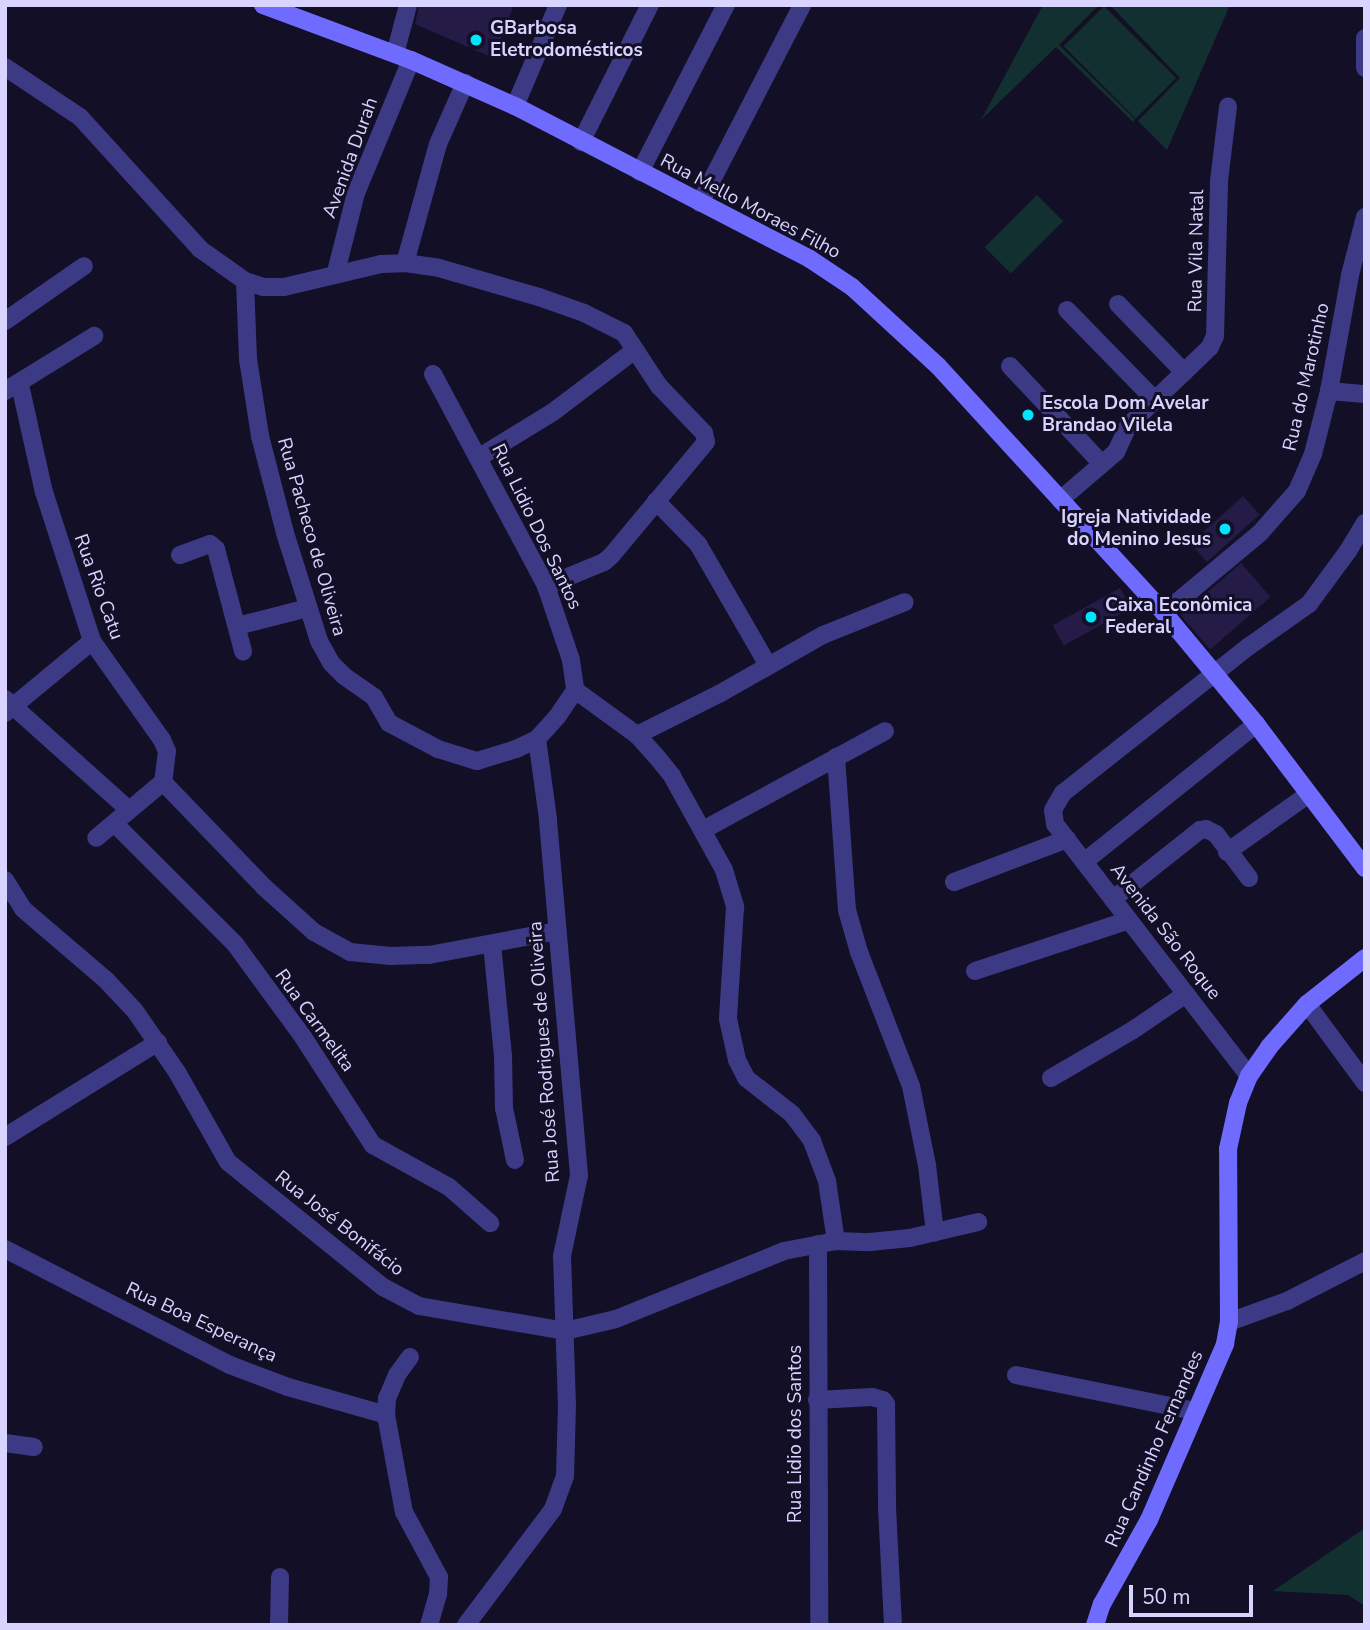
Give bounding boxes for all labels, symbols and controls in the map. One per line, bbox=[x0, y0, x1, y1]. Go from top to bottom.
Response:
place label: GBarbosa Eletrodomésticos bbox=[490, 18, 643, 62]
marker: GBarbosa Eletrodomésticos bbox=[468, 32, 484, 48]
street label: Avenida Durah bbox=[319, 95, 383, 221]
street label: Rua Mello Moraes Filho bbox=[656, 150, 844, 264]
street label: Rua Vila Natal bbox=[1185, 189, 1209, 313]
street label: Rua do Marotinho bbox=[1279, 301, 1335, 453]
place label: Escola Dom Avelar Brandao Vilela bbox=[1042, 393, 1209, 437]
marker: Escola Dom Avelar Brandao Vilela bbox=[1020, 407, 1036, 423]
street label: Rua Pacheco de Oliveira bbox=[272, 435, 350, 639]
street label: Rua Lidio Dos Santos bbox=[486, 440, 586, 614]
place label: Igreja Natividade do Menino Jesus bbox=[1061, 507, 1211, 551]
marker: Igreja Natividade do Menino Jesus bbox=[1217, 521, 1233, 537]
street label: Rua Rio Catu bbox=[68, 531, 128, 643]
place label: Caixa Econômica Federal bbox=[1105, 595, 1253, 639]
marker: Caixa Econômica Federal bbox=[1083, 609, 1099, 625]
street label: Avenida São Roque bbox=[1105, 859, 1225, 1005]
street label: Rua José Rodrigues de Oliveira bbox=[524, 920, 566, 1184]
street label: Rua Carmelita bbox=[269, 965, 359, 1077]
street label: Rua José Bonifácio bbox=[270, 1166, 408, 1282]
street label: Rua Boa Esperança bbox=[122, 1278, 280, 1368]
street label: Rua Lidio dos Santos bbox=[785, 1345, 807, 1523]
street label: Rua Candinho Fernandes bbox=[1101, 1347, 1209, 1551]
scale bar bbox=[1132, 1570, 1256, 1614]
text: 50 m bbox=[1142, 1583, 1191, 1611]

